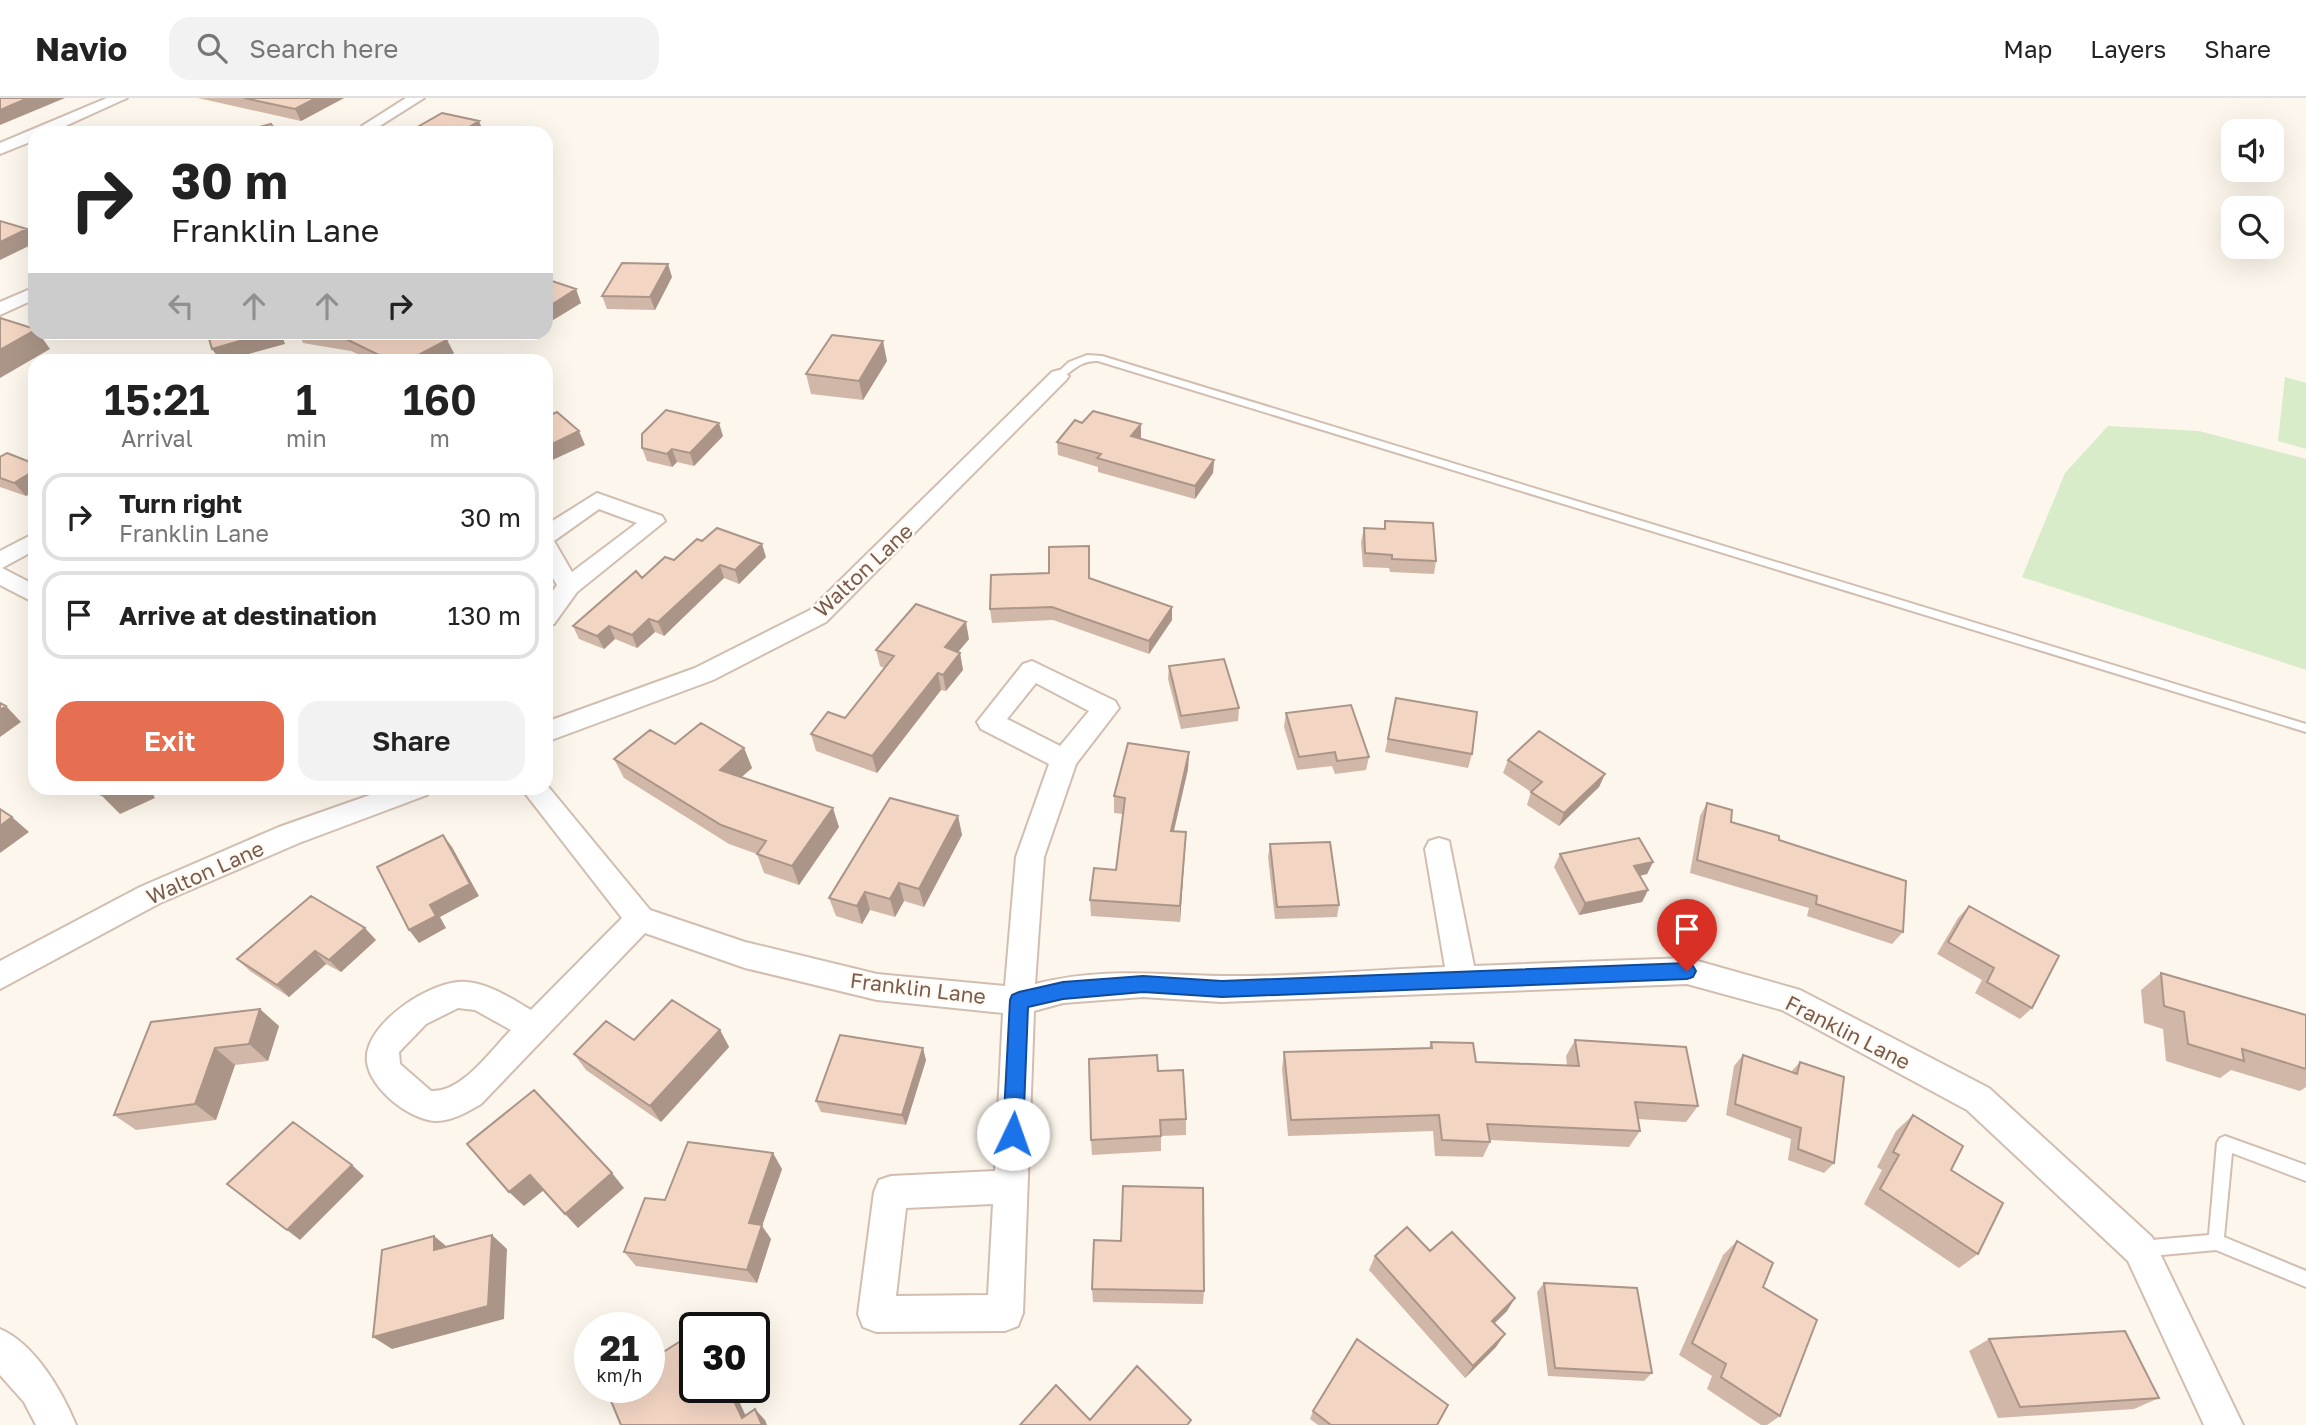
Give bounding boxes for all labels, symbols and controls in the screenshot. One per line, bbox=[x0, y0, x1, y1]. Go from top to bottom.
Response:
search box bbox=[169, 17, 659, 80]
text: Navio bbox=[35, 29, 127, 68]
icon: search bbox=[193, 29, 231, 67]
text: Search here bbox=[249, 33, 398, 64]
text: Map bbox=[2003, 34, 2052, 63]
text: Layers bbox=[2090, 34, 2166, 63]
text: Share bbox=[2204, 34, 2271, 63]
map controls bbox=[2221, 119, 2284, 259]
button: sound bbox=[2221, 119, 2284, 182]
text: 30 m bbox=[171, 151, 288, 210]
icon: right bbox=[56, 154, 147, 245]
button: search bbox=[2221, 196, 2284, 259]
text: Franklin Lane bbox=[171, 211, 379, 249]
icon: left bbox=[162, 287, 200, 325]
icon: ahead bbox=[235, 287, 273, 325]
icon: ahead bbox=[308, 287, 346, 325]
icon: right bbox=[381, 287, 419, 325]
text: 15:21 bbox=[104, 374, 210, 424]
text: 1 bbox=[296, 374, 317, 424]
text: 160 bbox=[403, 374, 477, 424]
text: Arrival bbox=[121, 424, 193, 452]
text: min bbox=[286, 424, 327, 452]
text: m bbox=[430, 424, 450, 452]
text: Turn right bbox=[119, 488, 242, 519]
icon: right bbox=[60, 498, 98, 536]
text: 30 m bbox=[460, 502, 521, 533]
street label: Walton Lane bbox=[808, 518, 918, 622]
text: Franklin Lane bbox=[119, 519, 269, 547]
icon: arrive bbox=[60, 596, 98, 634]
text: Arrive at destination bbox=[119, 600, 377, 631]
text: 130 m bbox=[448, 600, 521, 631]
button: Exit bbox=[56, 701, 284, 781]
button: Share bbox=[298, 701, 525, 781]
street label: Walton Lane bbox=[142, 835, 268, 909]
pin bbox=[1657, 899, 1717, 971]
icon: arrive bbox=[1668, 910, 1706, 948]
street label: Franklin Lane bbox=[849, 967, 987, 1009]
street label: Franklin Lane bbox=[1781, 989, 1915, 1075]
position arrow bbox=[976, 1097, 1050, 1171]
speed limit sign: 30 bbox=[679, 1312, 770, 1403]
text: 21 bbox=[600, 1327, 639, 1369]
text: km/h bbox=[597, 1364, 642, 1386]

